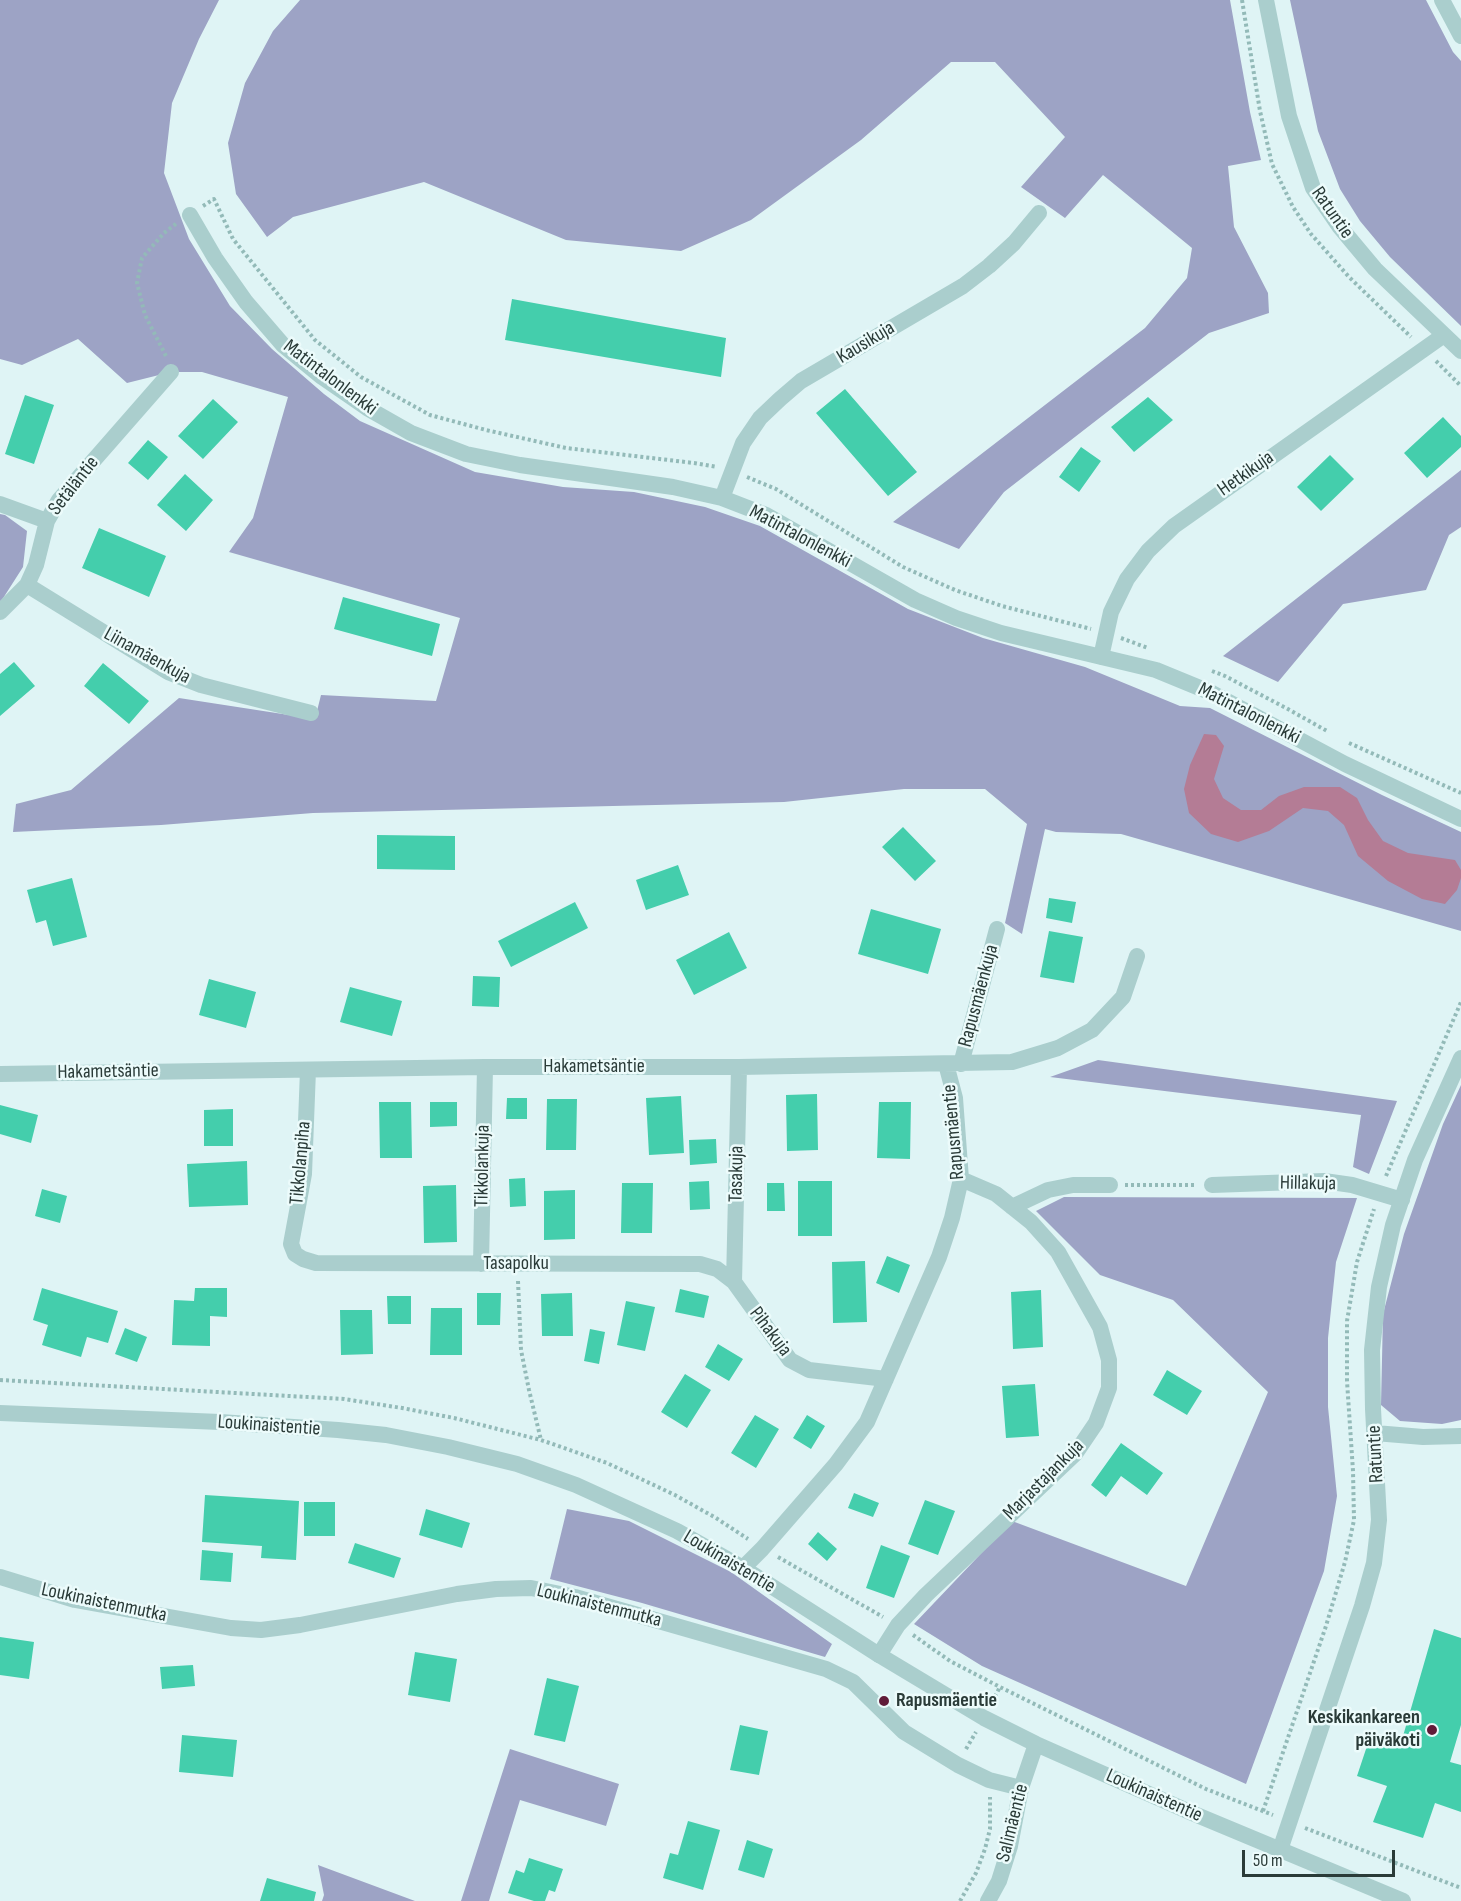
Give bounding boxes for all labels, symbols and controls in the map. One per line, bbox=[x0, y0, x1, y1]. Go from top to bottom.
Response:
street label: Ratuntie bbox=[1306, 182, 1358, 244]
street label: Kausikuja bbox=[833, 316, 899, 370]
street label: Matintalonlenkki bbox=[278, 335, 382, 421]
street label: Hetkikuja bbox=[1213, 446, 1279, 502]
street label: Setäläntie bbox=[44, 452, 104, 520]
street label: Matintalonlenkki bbox=[745, 500, 855, 574]
street label: Liinamäenkuja bbox=[99, 622, 195, 690]
street label: Matintalonlenkki bbox=[1194, 678, 1304, 750]
street label: Rapusmäenkuja bbox=[954, 942, 1004, 1050]
street label: Hakametsäntie bbox=[543, 1055, 645, 1079]
street label: Hakametsäntie bbox=[57, 1059, 159, 1085]
street label: Rapusmäentie bbox=[938, 1083, 970, 1181]
street label: Tikkolanpiha bbox=[285, 1120, 317, 1206]
street label: Tikkolankuja bbox=[470, 1125, 496, 1207]
street label: Tasakuja bbox=[725, 1146, 749, 1202]
street label: Hillakuja bbox=[1280, 1172, 1336, 1196]
street label: Tasapolku bbox=[483, 1252, 549, 1276]
street label: Pihakuja bbox=[744, 1303, 796, 1361]
street label: Loukinaistentie bbox=[217, 1410, 321, 1442]
street label: Ratuntie bbox=[1363, 1425, 1389, 1483]
street label: Marjastajankuja bbox=[999, 1435, 1089, 1525]
street label: Loukinaistentie bbox=[679, 1525, 779, 1599]
street label: Loukinaistenmutka bbox=[39, 1578, 169, 1628]
street label: Loukinaistenmutka bbox=[534, 1579, 664, 1633]
place label: Rapusmäentie bbox=[896, 1689, 997, 1713]
marker: Rapusmäentie bbox=[877, 1694, 891, 1708]
place label: Keskikankareen päiväkoti bbox=[1308, 1706, 1420, 1753]
marker: Keskikankareen päiväkoti bbox=[1425, 1723, 1439, 1737]
street label: Loukinaistentie bbox=[1102, 1764, 1206, 1828]
street label: Salimäentie bbox=[992, 1782, 1034, 1864]
scale bar bbox=[1245, 1838, 1398, 1876]
text: 50 m bbox=[1253, 1850, 1283, 1871]

